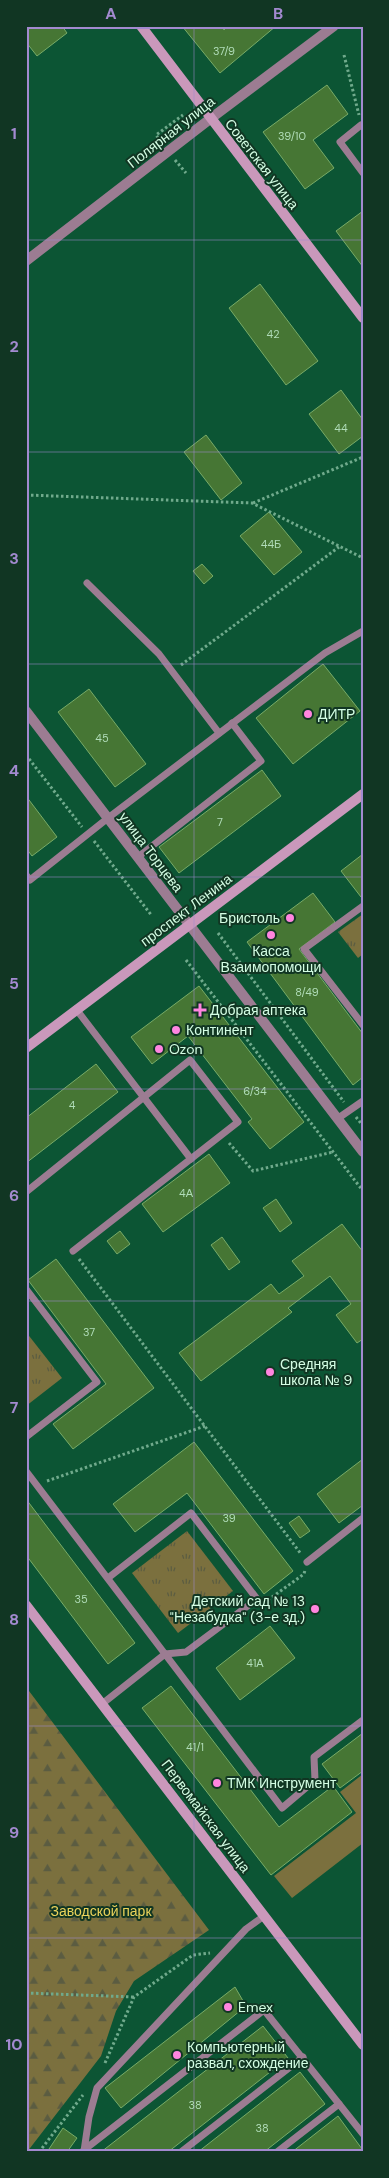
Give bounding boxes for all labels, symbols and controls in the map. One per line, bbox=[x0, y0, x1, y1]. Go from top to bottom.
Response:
text: A bbox=[105, 3, 117, 24]
text: B bbox=[273, 3, 283, 24]
house number: 37/9 bbox=[213, 44, 235, 58]
street label: Полярная улица bbox=[124, 92, 219, 172]
street label: Советская улица bbox=[221, 115, 303, 213]
text: 1 bbox=[11, 123, 17, 144]
house number: 39/10 bbox=[278, 129, 306, 143]
house number: 42 bbox=[266, 327, 280, 341]
text: 2 bbox=[9, 336, 19, 357]
house number: 44 bbox=[334, 421, 348, 435]
house number: 44Б bbox=[261, 537, 281, 551]
text: 3 bbox=[9, 548, 19, 569]
place label: ДИТР bbox=[318, 705, 355, 723]
marker: ДИТР bbox=[302, 708, 314, 720]
house number: 45 bbox=[95, 731, 109, 745]
text: 4 bbox=[9, 760, 19, 781]
street label: улица Торцева bbox=[115, 808, 187, 896]
house number: 7 bbox=[217, 815, 223, 829]
street label: проспект Ленина bbox=[137, 870, 236, 950]
place label: Бристоль bbox=[219, 909, 280, 927]
marker: Бристоль bbox=[284, 912, 296, 924]
marker: Касса Взаимопомощи bbox=[265, 929, 277, 941]
place label: Касса Взаимопомощи bbox=[221, 942, 321, 976]
text: 5 bbox=[9, 973, 19, 994]
house number: 8/49 bbox=[295, 985, 319, 999]
place label: Добрая аптека bbox=[210, 1001, 306, 1019]
marker: Добрая аптека bbox=[194, 1004, 206, 1016]
place label: Континент bbox=[186, 1021, 254, 1039]
marker: Континент bbox=[170, 1024, 182, 1036]
place label: Ozon bbox=[169, 1040, 203, 1058]
marker: Ozon bbox=[153, 1043, 165, 1055]
house number: 6/34 bbox=[243, 1084, 267, 1098]
house number: 4 bbox=[69, 1098, 76, 1112]
text: 6 bbox=[9, 1185, 19, 1206]
house number: 4А bbox=[179, 1186, 194, 1200]
house number: 37 bbox=[83, 1325, 95, 1339]
place label: Средняя школа № 9 bbox=[280, 1355, 352, 1389]
marker: Средняя школа № 9 bbox=[264, 1366, 276, 1378]
text: 7 bbox=[10, 1397, 19, 1418]
house number: 39 bbox=[222, 1511, 236, 1525]
house number: 35 bbox=[74, 1592, 88, 1606]
place label: Детский сад № 13 "Незабудка" (3-е зд.) bbox=[170, 1592, 305, 1626]
marker: Детский сад № 13 "Незабудка" (3-е зд.) bbox=[309, 1603, 321, 1615]
text: 8 bbox=[9, 1609, 19, 1630]
house number: 41А bbox=[246, 1656, 264, 1670]
house number: 41/1 bbox=[186, 1740, 204, 1754]
street label: Первомайская улица bbox=[158, 1756, 255, 1876]
place label: ТМК Инструмент bbox=[227, 1774, 337, 1792]
marker: ТМК Инструмент bbox=[211, 1777, 223, 1789]
text: 9 bbox=[9, 1822, 19, 1843]
park label: Заводской парк bbox=[50, 1902, 152, 1920]
place label: Emex bbox=[238, 1998, 273, 2016]
marker: Emex bbox=[222, 2001, 234, 2013]
text: 10 bbox=[5, 2034, 23, 2055]
place label: Компьютерный развал, схождение bbox=[187, 2038, 309, 2072]
marker: Компьютерный развал, схождение bbox=[171, 2049, 183, 2061]
house number: 38 bbox=[188, 2098, 202, 2112]
house number: 38 bbox=[255, 2121, 269, 2135]

